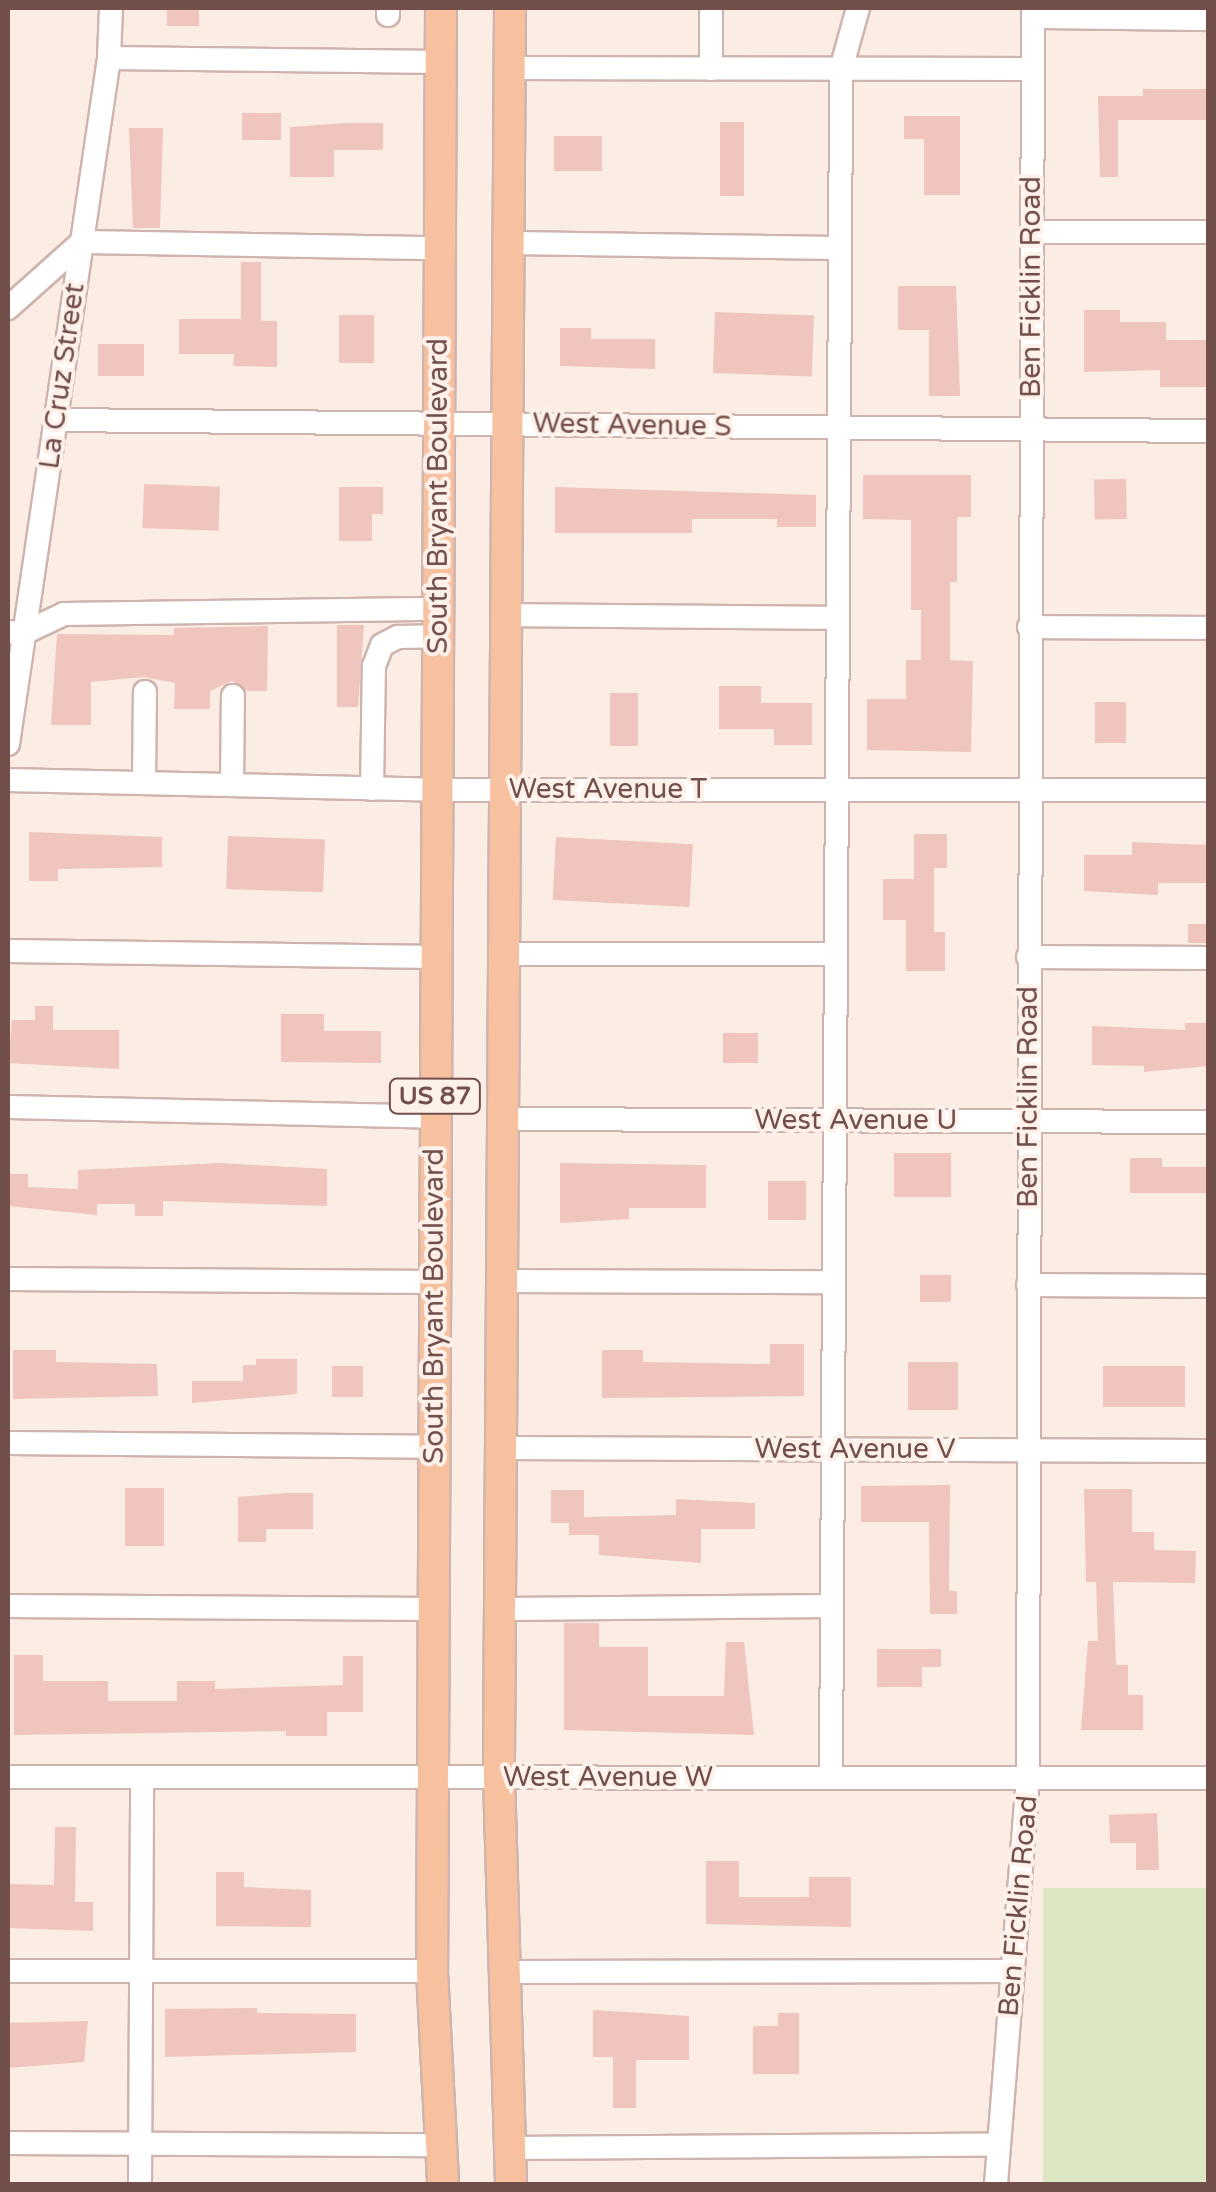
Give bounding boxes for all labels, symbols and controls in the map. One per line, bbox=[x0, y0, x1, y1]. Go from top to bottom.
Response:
street label: Ben Ficklin Road bbox=[1014, 176, 1048, 398]
street label: La Cruz Street bbox=[32, 281, 92, 471]
street label: South Bryant Boulevard bbox=[421, 338, 455, 654]
street label: West Avenue S bbox=[532, 406, 732, 444]
street label: West Avenue T bbox=[509, 772, 707, 806]
street label: Ben Ficklin Road bbox=[1011, 986, 1045, 1208]
road number: US 87 bbox=[388, 1076, 482, 1116]
street label: West Avenue U bbox=[755, 1103, 957, 1137]
street label: South Bryant Boulevard bbox=[417, 1148, 451, 1464]
street label: West Avenue V bbox=[754, 1432, 956, 1466]
street label: West Avenue W bbox=[503, 1760, 713, 1794]
street label: Ben Ficklin Road bbox=[992, 1794, 1044, 2018]

